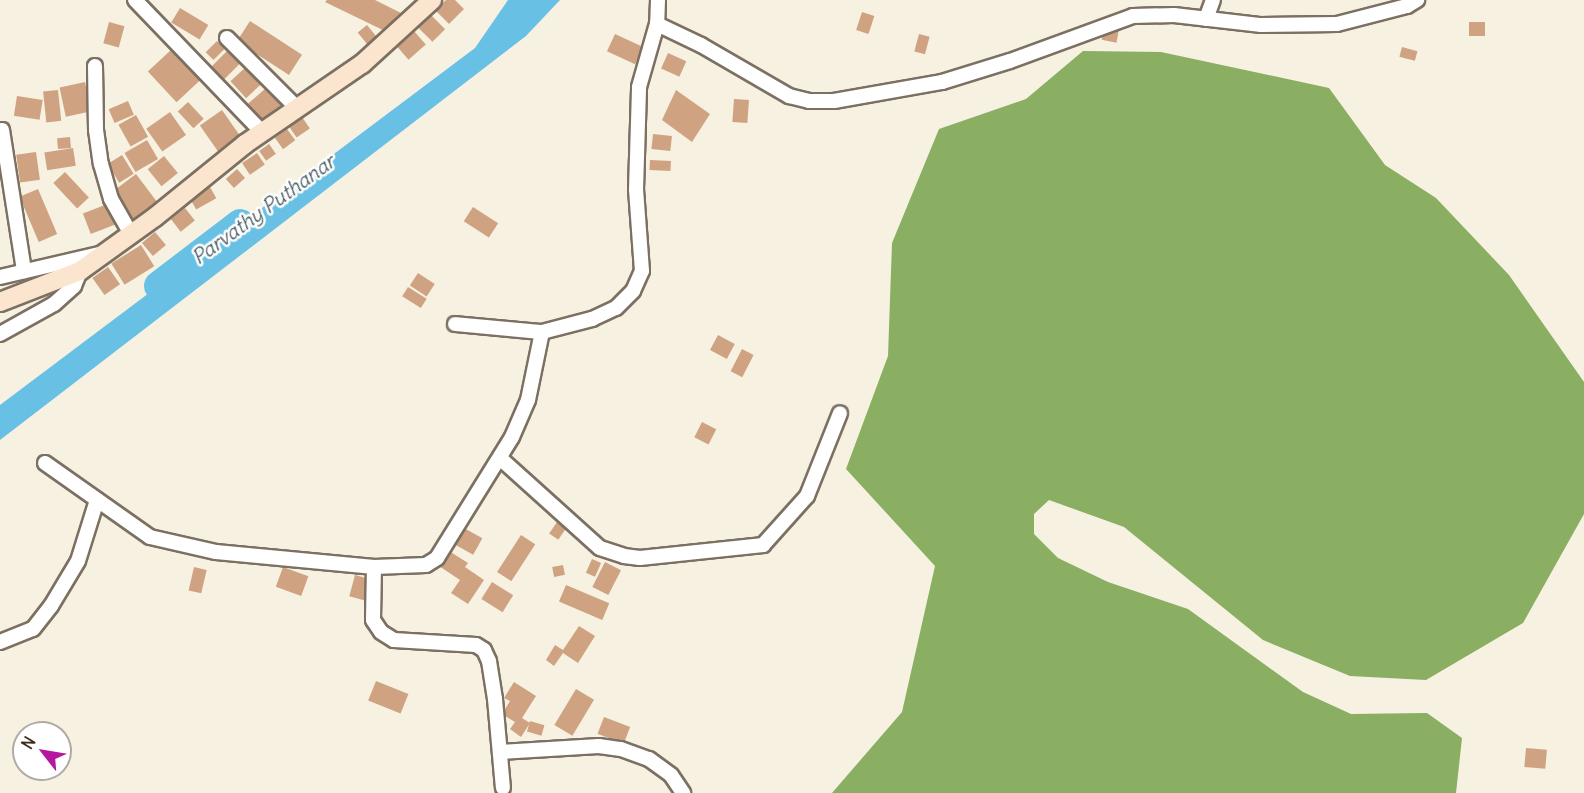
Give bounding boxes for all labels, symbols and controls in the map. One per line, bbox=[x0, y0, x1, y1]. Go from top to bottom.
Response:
water label: Parvathy Puthanar bbox=[187, 149, 339, 269]
north arrow bbox=[12, 721, 72, 781]
text: N bbox=[17, 733, 40, 753]

